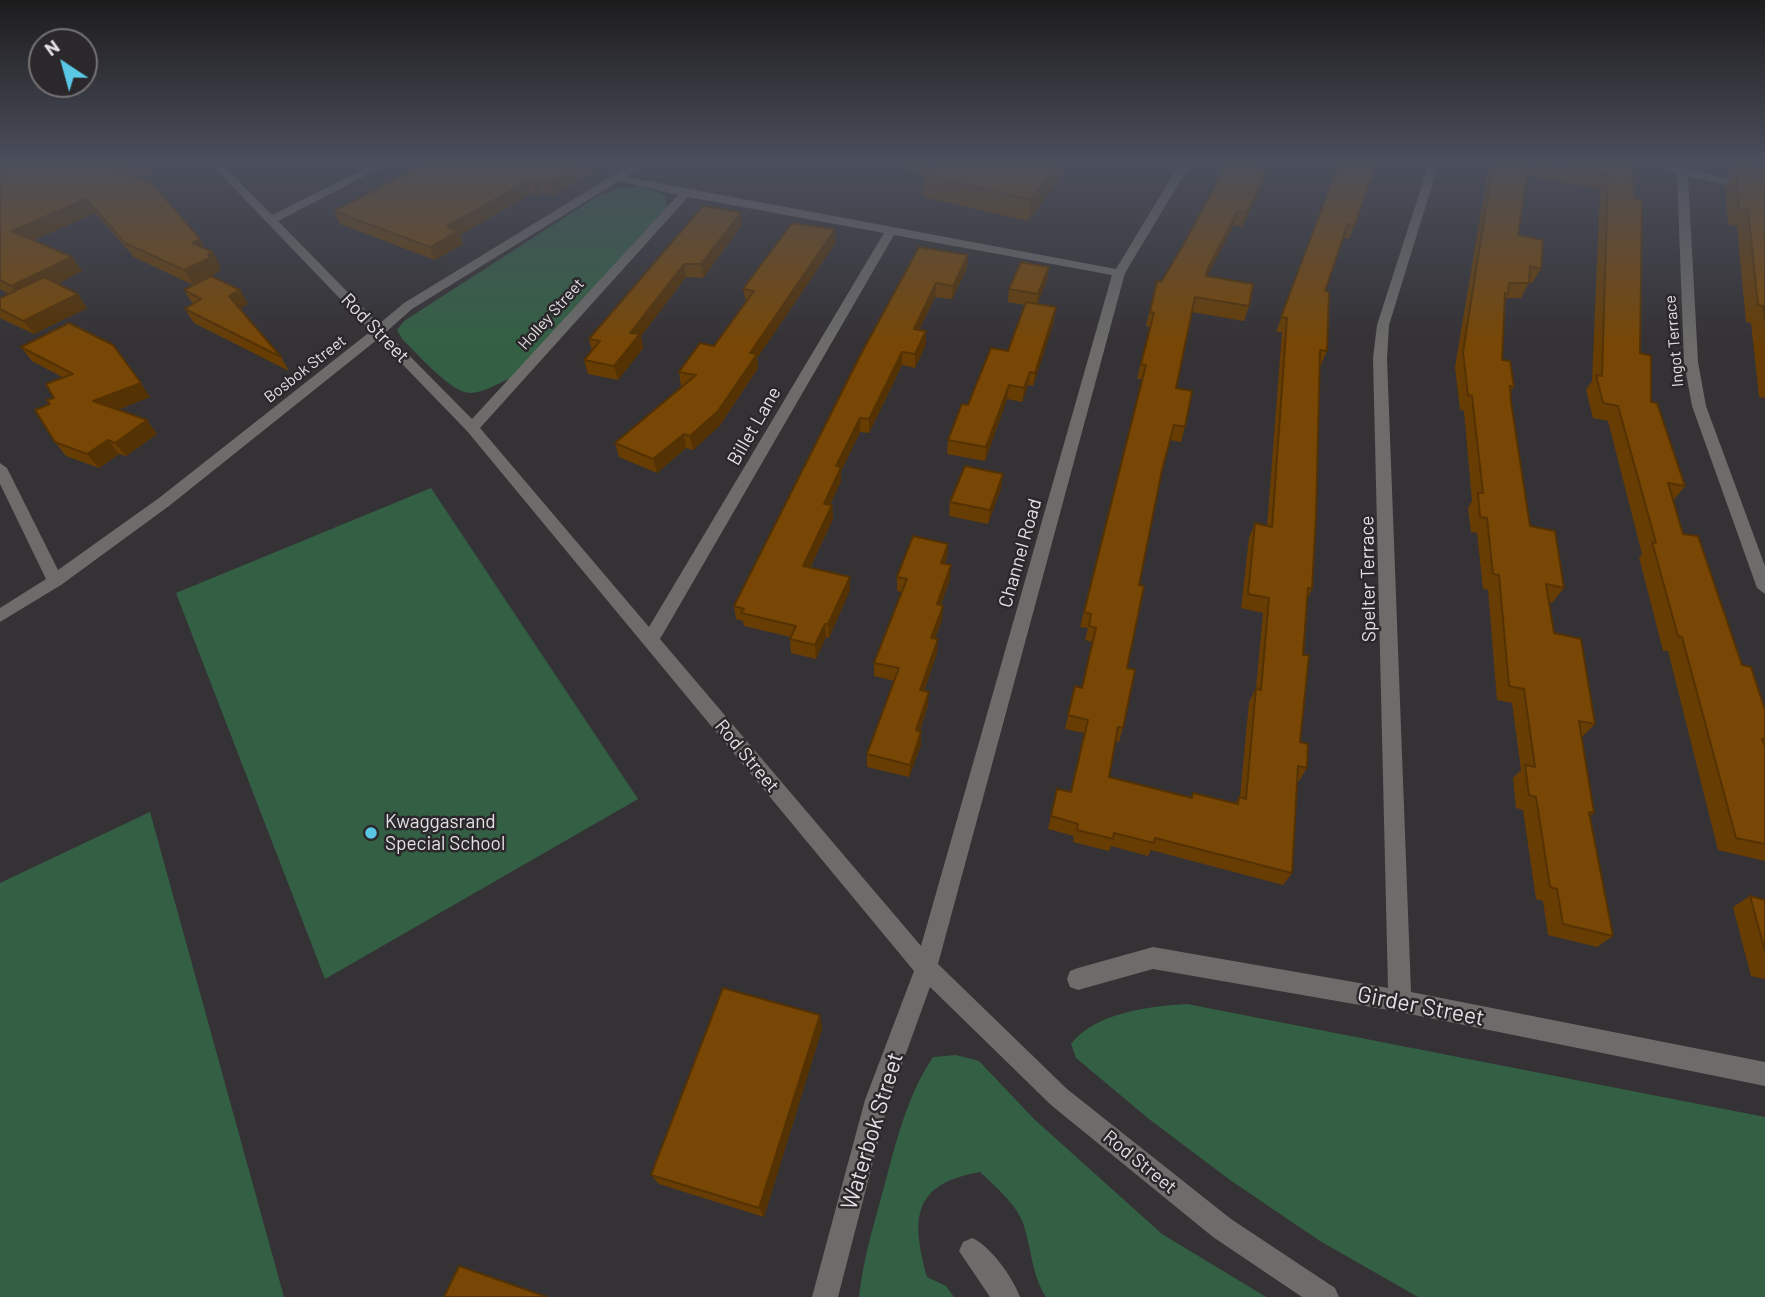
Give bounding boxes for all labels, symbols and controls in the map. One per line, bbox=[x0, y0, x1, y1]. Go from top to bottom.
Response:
north arrow bbox=[28, 28, 98, 98]
text: N bbox=[40, 34, 63, 60]
street label: Holley Street bbox=[514, 274, 588, 354]
street label: Rod Street bbox=[336, 288, 414, 368]
street label: Ingot Terrace bbox=[1660, 294, 1688, 388]
street label: Bosbok Street bbox=[260, 331, 350, 407]
street label: Billet Lane bbox=[722, 383, 786, 469]
street label: Channel Road bbox=[994, 496, 1046, 610]
street label: Spelter Terrace bbox=[1355, 516, 1381, 642]
street label: Rod Street bbox=[710, 715, 784, 797]
place label: Kwaggasrand Special School bbox=[385, 811, 505, 855]
marker: Kwaggasrand Special School bbox=[363, 825, 379, 841]
street label: Girder Street bbox=[1355, 980, 1487, 1032]
street label: Waterbok Street bbox=[835, 1049, 909, 1213]
street label: Rod Street bbox=[1099, 1125, 1181, 1199]

